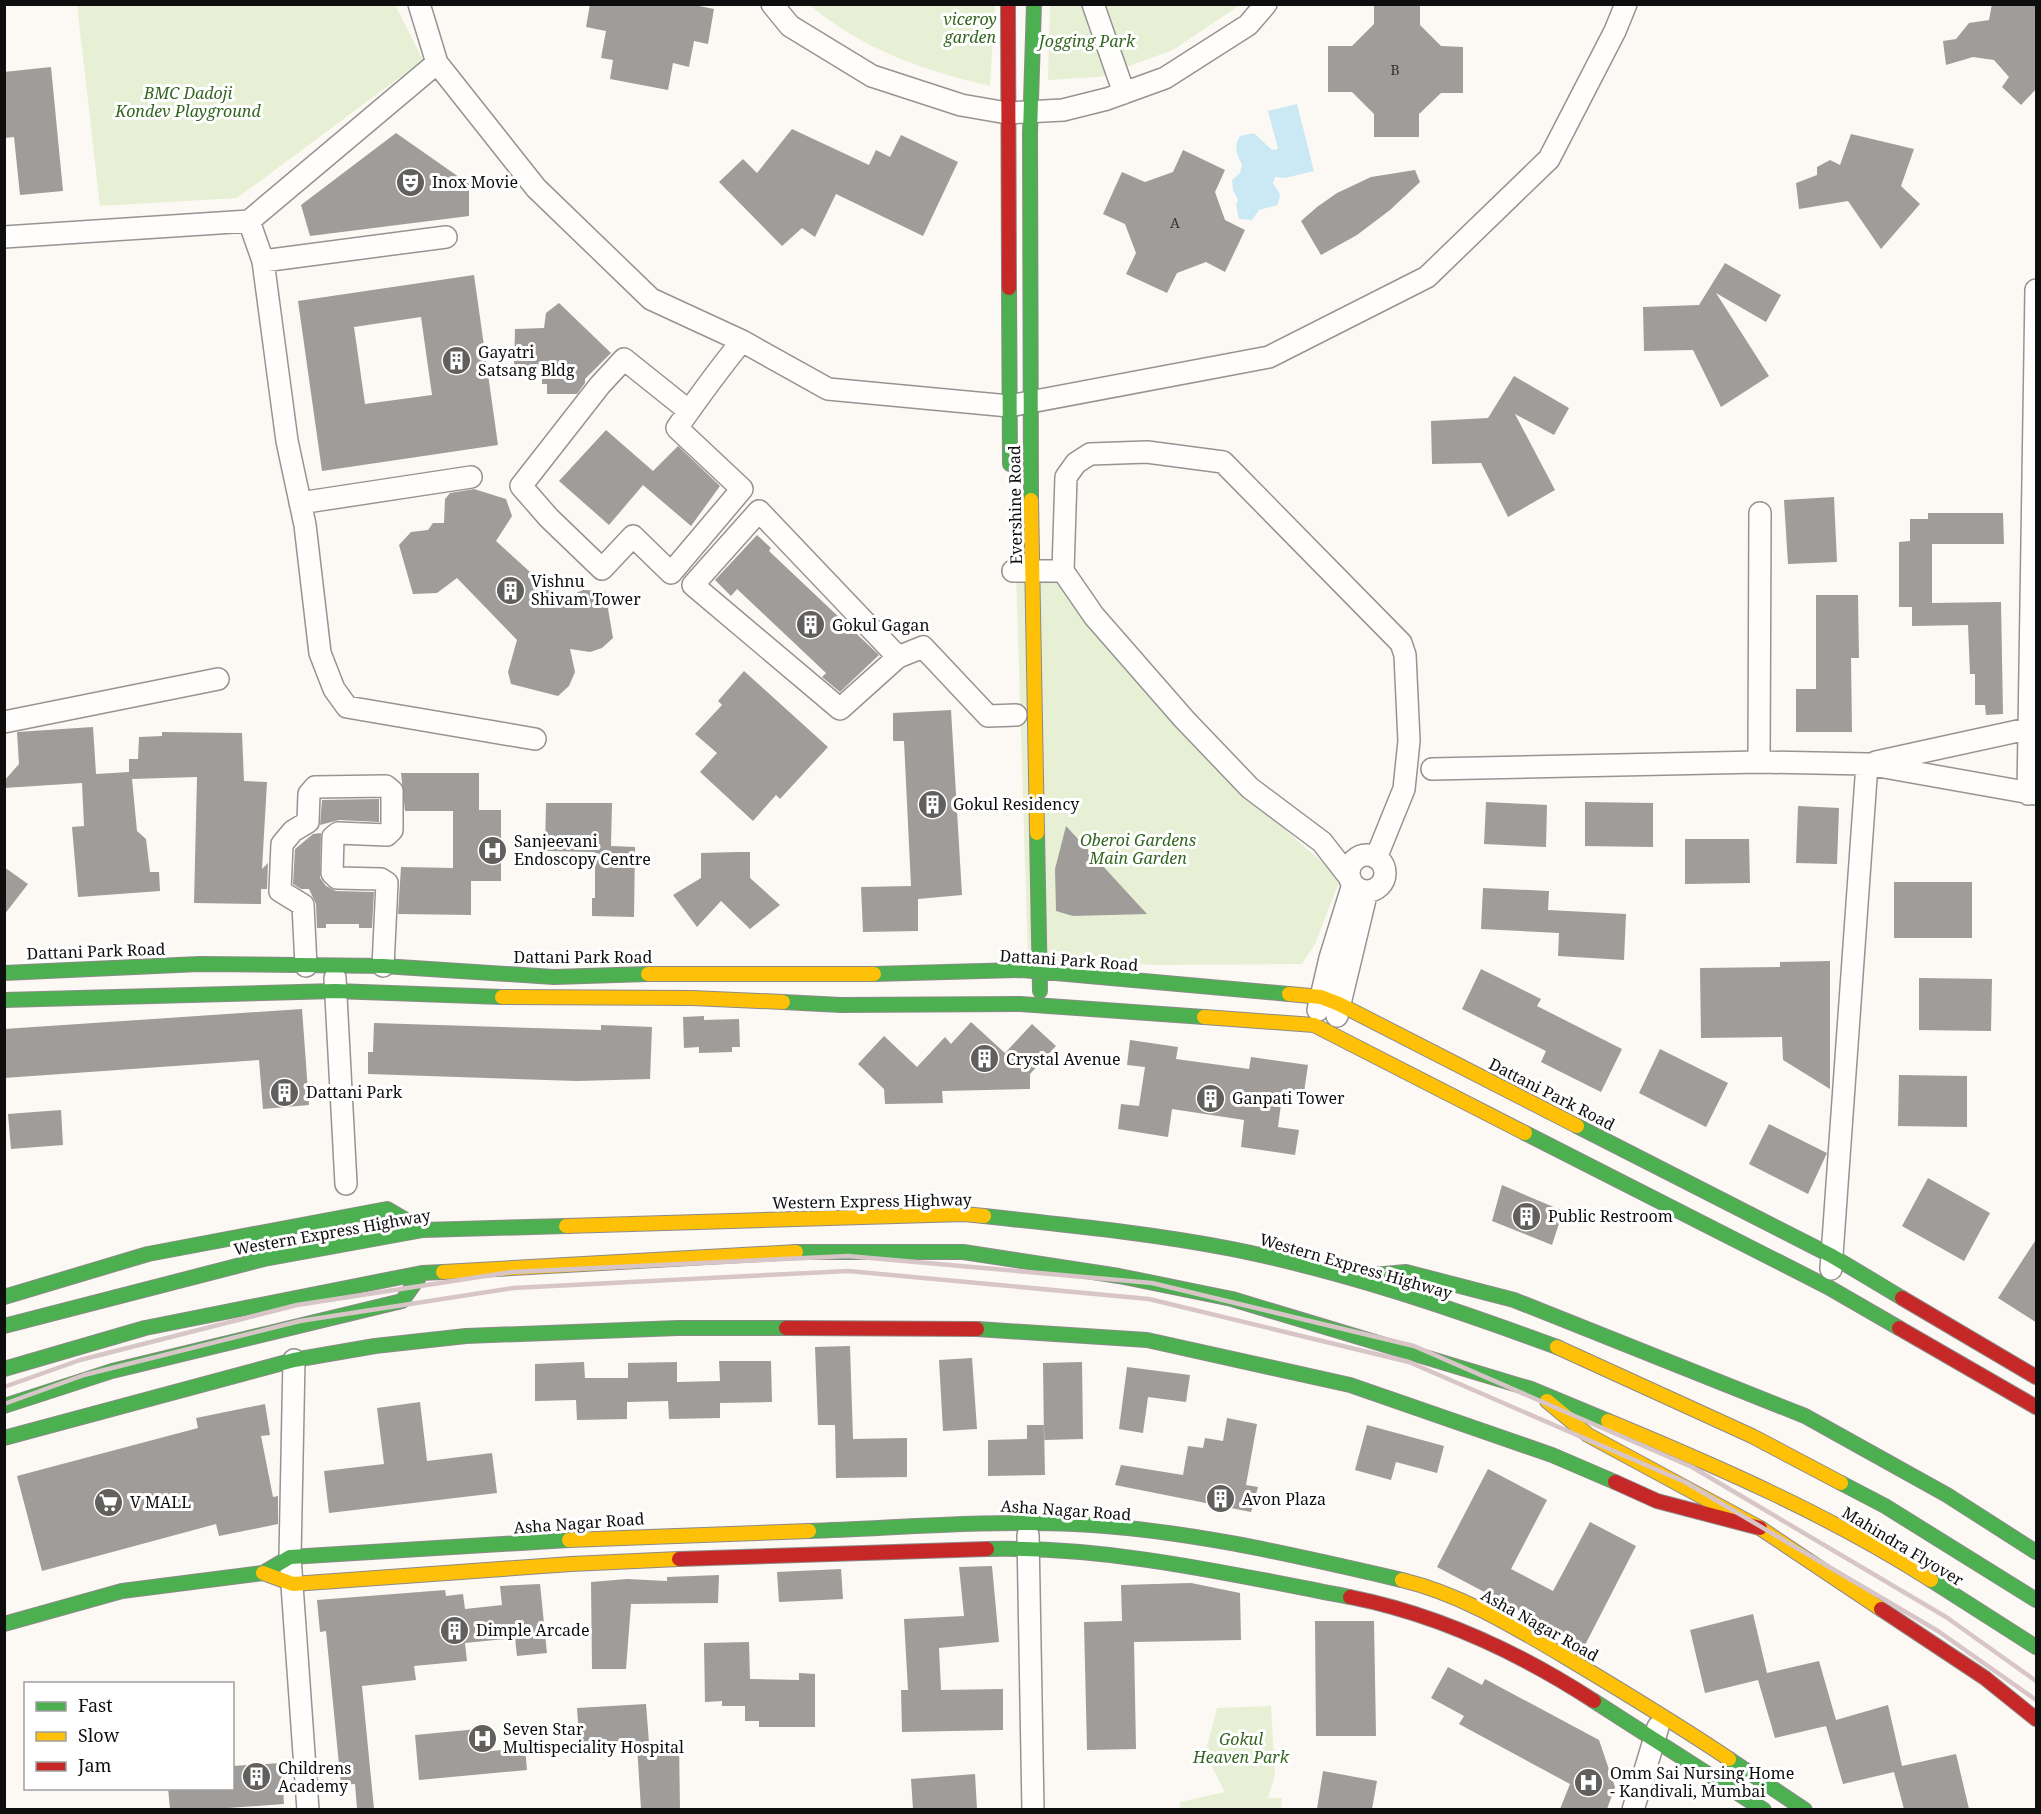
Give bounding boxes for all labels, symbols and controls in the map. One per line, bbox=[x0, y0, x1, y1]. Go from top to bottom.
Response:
park label: viceroy garden bbox=[943, 8, 997, 48]
park label: Jogging Park bbox=[1036, 30, 1136, 52]
house number: B bbox=[1390, 60, 1400, 79]
park label: BMC Dadoji Kondev Playground bbox=[114, 82, 261, 122]
theatre icon: Inox Movie bbox=[395, 166, 427, 198]
place label: Inox Movie bbox=[432, 171, 518, 193]
house number: A bbox=[1170, 213, 1180, 232]
place label: Gayatri Satsang Bldg bbox=[478, 341, 575, 381]
building icon: Gayatri Satsang Bldg bbox=[441, 345, 473, 377]
street label: Evershine Road bbox=[1003, 445, 1027, 565]
place label: Vishnu Shivam Tower bbox=[531, 570, 641, 610]
building icon: Vishnu Shivam Tower bbox=[494, 574, 526, 606]
building icon: Gokul Gagan bbox=[795, 609, 827, 641]
place label: Gokul Gagan bbox=[832, 614, 930, 636]
building icon: Gokul Residency bbox=[916, 788, 948, 820]
place label: Gokul Residency bbox=[953, 793, 1080, 815]
park label: Oberoi Gardens Main Garden bbox=[1080, 829, 1196, 869]
place label: Sanjeevani Endoscopy Centre bbox=[514, 830, 651, 870]
hospital icon: Sanjeevani Endoscopy Centre bbox=[477, 834, 509, 866]
street label: Dattani Park Road bbox=[26, 938, 166, 964]
street label: Dattani Park Road bbox=[999, 944, 1139, 976]
street label: Dattani Park Road bbox=[514, 946, 653, 968]
building icon: Crystal Avenue bbox=[969, 1043, 1001, 1075]
place label: Crystal Avenue bbox=[1006, 1048, 1121, 1070]
street label: Dattani Park Road bbox=[1485, 1053, 1619, 1135]
building icon: Dattani Park bbox=[269, 1076, 301, 1108]
place label: Dattani Park bbox=[306, 1081, 403, 1103]
building icon: Ganpati Tower bbox=[1195, 1082, 1227, 1114]
place label: Ganpati Tower bbox=[1232, 1087, 1345, 1109]
street label: Western Express Highway bbox=[772, 1188, 973, 1214]
building icon: Public Restroom bbox=[1511, 1200, 1543, 1232]
street label: Western Express Highway bbox=[232, 1204, 433, 1260]
place label: Public Restroom bbox=[1548, 1205, 1673, 1227]
street label: Western Express Highway bbox=[1257, 1228, 1456, 1304]
building icon: Avon Plaza bbox=[1205, 1483, 1237, 1515]
supermarket icon: V MALL bbox=[93, 1486, 125, 1518]
place label: Avon Plaza bbox=[1242, 1488, 1326, 1510]
place label: V MALL bbox=[130, 1491, 191, 1513]
street label: Asha Nagar Road bbox=[1000, 1494, 1132, 1526]
street label: Mahindra Flyover bbox=[1838, 1501, 1968, 1591]
street label: Asha Nagar Road bbox=[513, 1507, 645, 1539]
street label: Asha Nagar Road bbox=[1477, 1584, 1603, 1666]
building icon: Dimple Arcade bbox=[439, 1614, 471, 1646]
place label: Dimple Arcade bbox=[476, 1619, 589, 1641]
legend bbox=[24, 1682, 234, 1790]
text: Fast bbox=[78, 1693, 113, 1717]
place label: Seven Star Multispeciality Hospital bbox=[503, 1718, 684, 1758]
hospital icon: Seven Star Multispeciality Hospital bbox=[466, 1722, 498, 1754]
text: Slow bbox=[78, 1723, 120, 1747]
park label: Gokul Heaven Park bbox=[1192, 1728, 1290, 1768]
text: Jam bbox=[77, 1753, 112, 1777]
place label: Childrens Academy bbox=[278, 1757, 352, 1797]
building icon: Childrens Academy bbox=[241, 1761, 273, 1793]
place label: Omm Sai Nursing Home - Kandivali, Mumbai bbox=[1610, 1762, 1794, 1802]
hospital icon: Omm Sai Nursing Home - Kandivali, Mumbai bbox=[1573, 1766, 1605, 1798]

